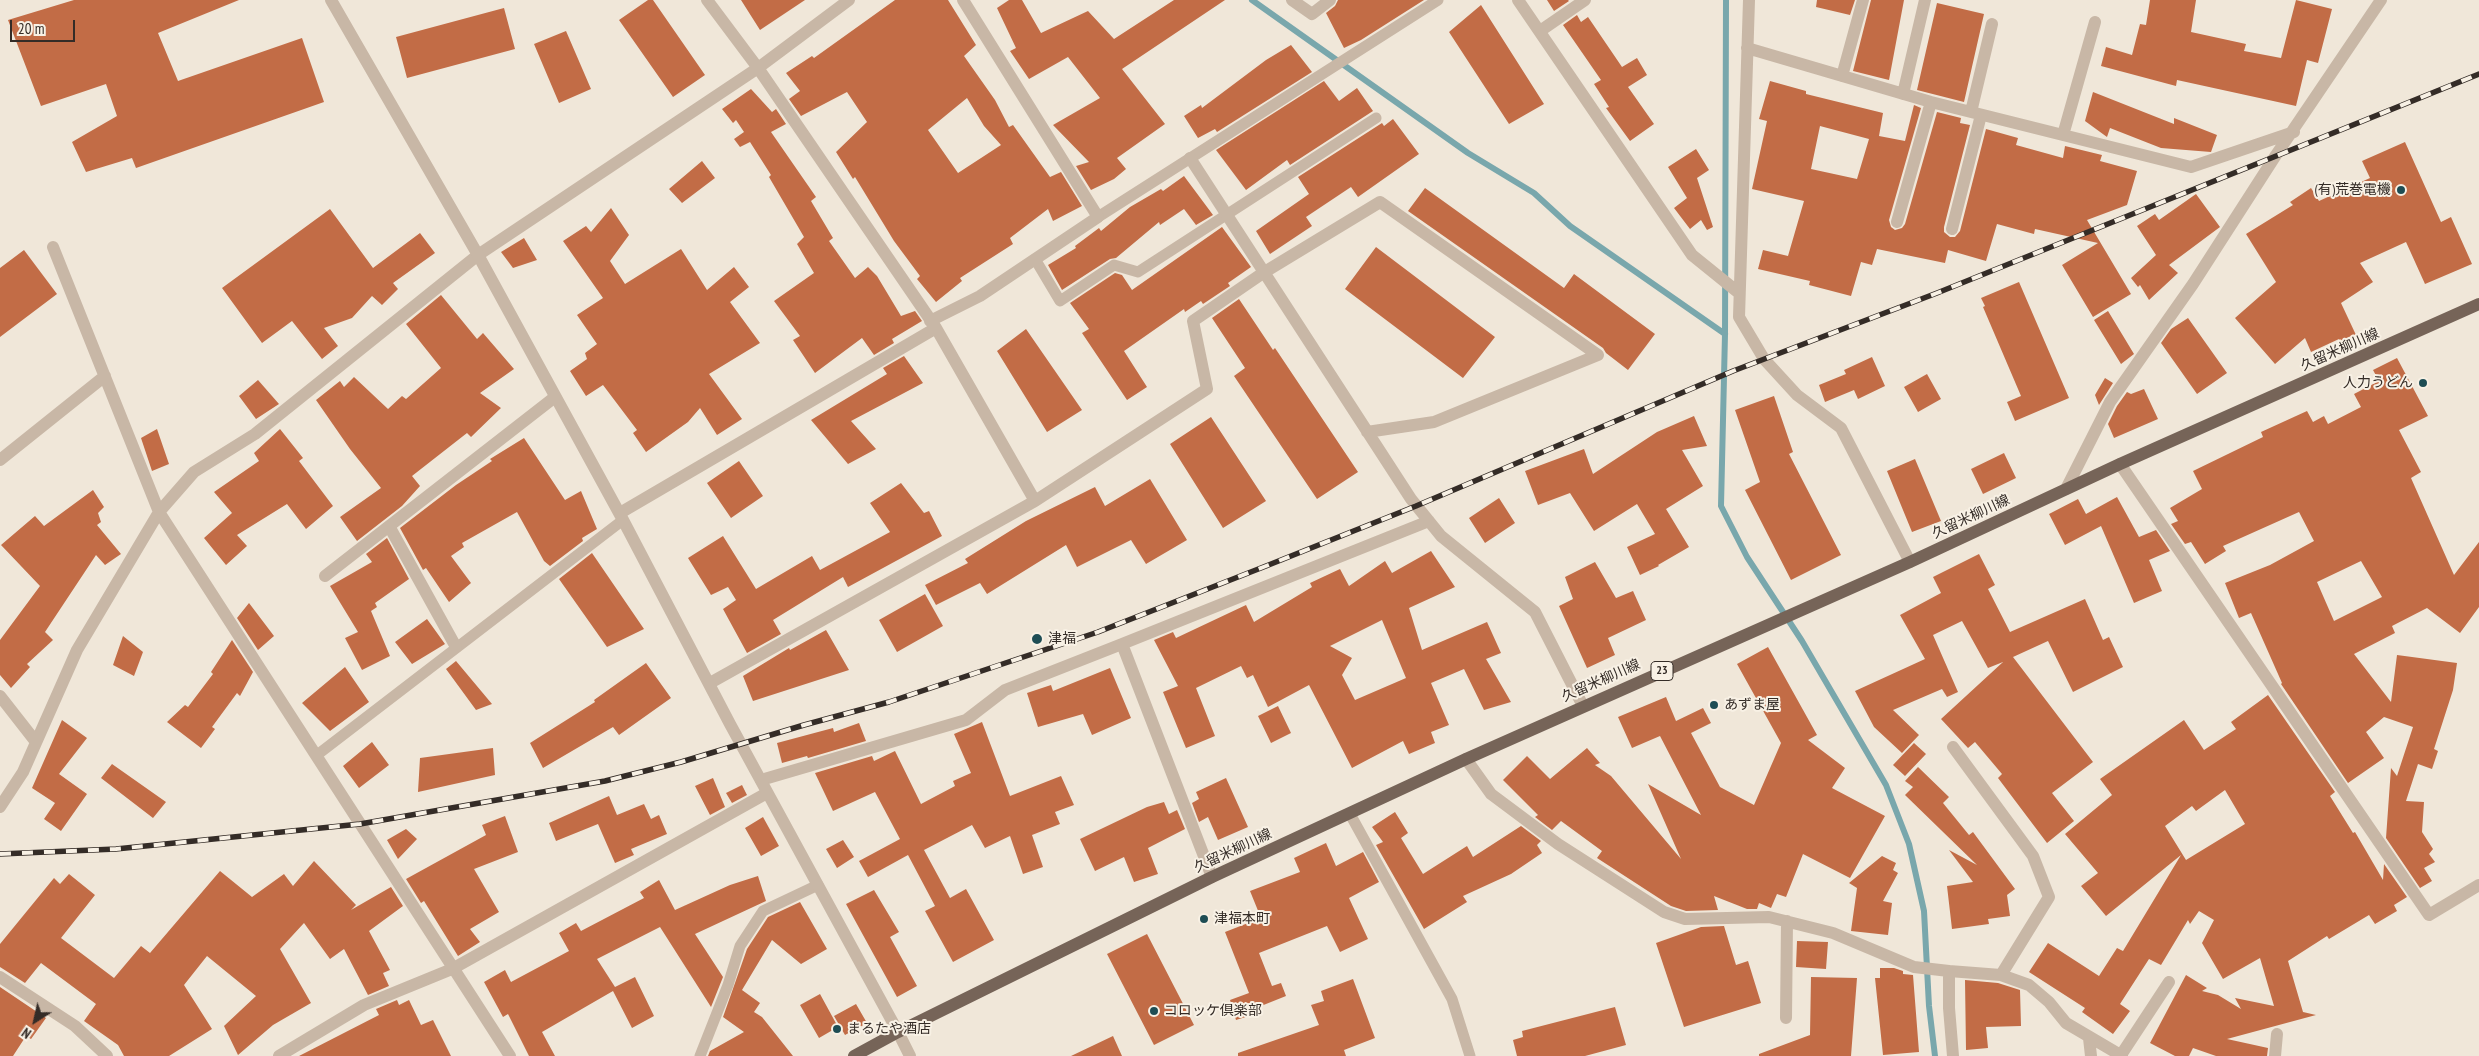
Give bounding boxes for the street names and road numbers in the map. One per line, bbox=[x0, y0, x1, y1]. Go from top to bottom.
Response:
street label: 久留米柳川線 bbox=[2298, 325, 2382, 375]
street label: 久留米柳川線 bbox=[1929, 492, 2013, 542]
street label: 久留米柳川線 bbox=[1559, 656, 1643, 706]
road number: 23 bbox=[1651, 661, 1673, 680]
street label: 久留米柳川線 bbox=[1191, 826, 1275, 876]

